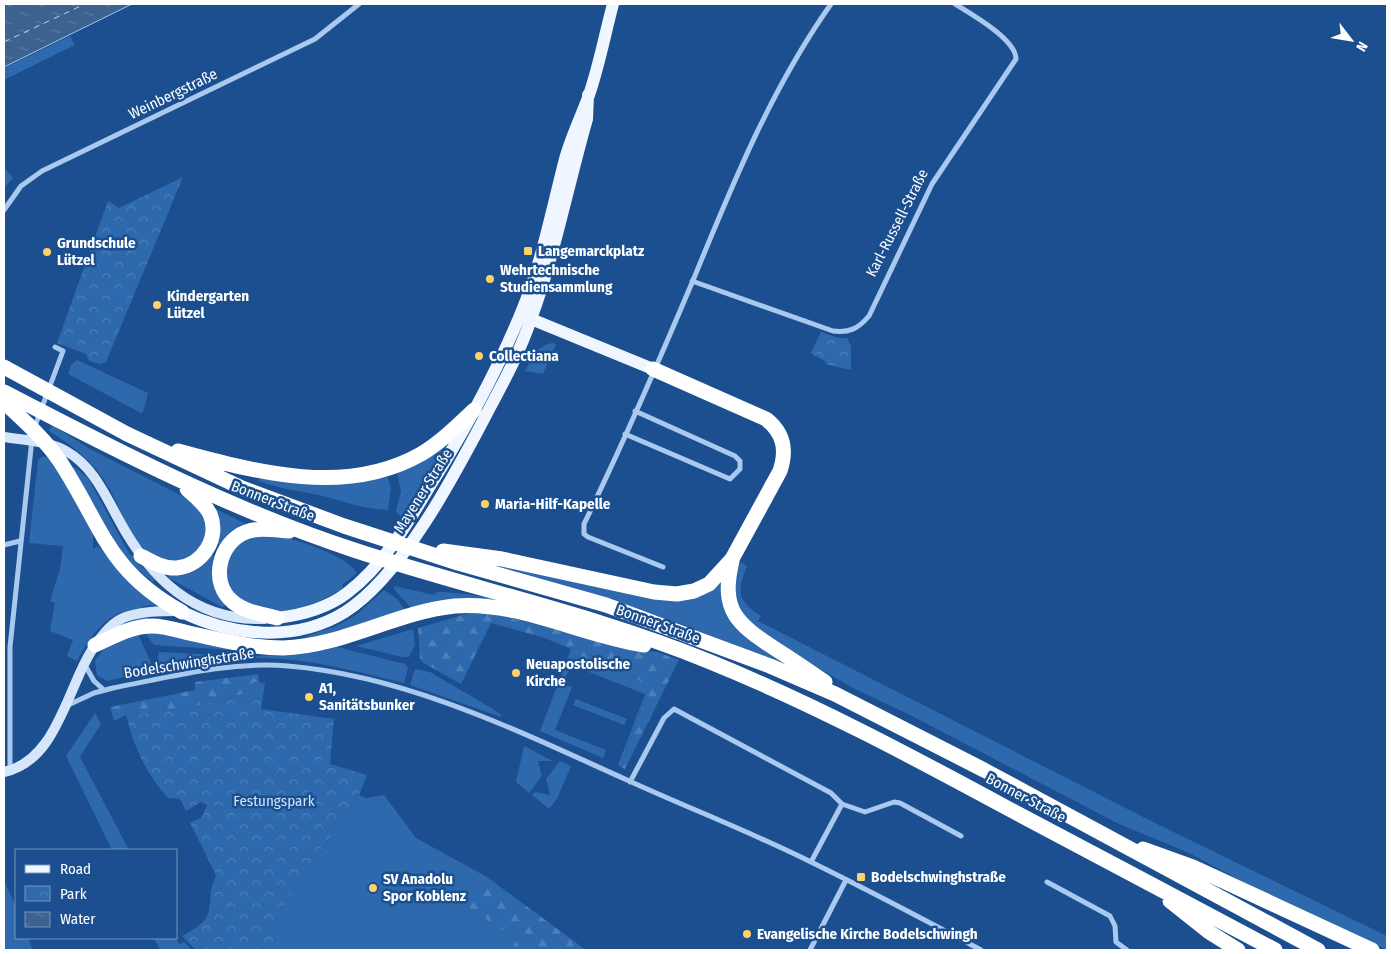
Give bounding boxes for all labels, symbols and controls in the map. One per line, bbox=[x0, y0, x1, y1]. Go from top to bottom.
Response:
north arrow bbox=[1326, 15, 1376, 65]
text: N bbox=[1352, 38, 1371, 54]
street label: Weinbergstraße bbox=[126, 65, 220, 123]
street label: Karl-Russell-Straße bbox=[862, 166, 932, 280]
place label: Grundschule Lützel bbox=[57, 234, 136, 269]
place label: Langemarckplatz bbox=[538, 242, 645, 260]
marker: Langemarckplatz bbox=[522, 245, 534, 257]
marker: Grundschule Lützel bbox=[41, 246, 53, 258]
place label: Wehrtechnische Studiensammlung bbox=[500, 261, 613, 296]
marker: Wehrtechnische Studiensammlung bbox=[484, 273, 496, 285]
place label: Kindergarten Lützel bbox=[167, 287, 249, 322]
marker: Kindergarten Lützel bbox=[151, 299, 163, 311]
place label: Collectiana bbox=[489, 347, 559, 365]
marker: Collectiana bbox=[473, 350, 485, 362]
street label: Mayener Straße bbox=[390, 446, 456, 536]
street label: Bonner Straße bbox=[229, 477, 317, 525]
place label: Maria-Hilf-Kapelle bbox=[495, 495, 611, 513]
marker: Maria-Hilf-Kapelle bbox=[479, 498, 491, 510]
street label: Bonner Straße bbox=[614, 600, 702, 648]
street label: Bodelschwinghstraße bbox=[123, 644, 255, 682]
place label: Neuapostolische Kirche bbox=[526, 655, 631, 690]
marker: Neuapostolische Kirche bbox=[510, 667, 522, 679]
place label: A1, Sanitätsbunker bbox=[318, 679, 415, 714]
marker: A1, Sanitätsbunker bbox=[303, 691, 315, 703]
street label: Bonner Straße bbox=[983, 769, 1069, 827]
park label: Festungspark bbox=[233, 792, 315, 810]
legend bbox=[15, 849, 178, 939]
text: Road bbox=[60, 860, 91, 878]
place label: Bodelschwinghstraße bbox=[871, 868, 1006, 886]
place label: SV Anadolu Spor Koblenz bbox=[383, 870, 467, 905]
marker: Bodelschwinghstraße bbox=[855, 871, 867, 883]
marker: SV Anadolu Spor Koblenz bbox=[367, 882, 379, 894]
text: Park bbox=[60, 885, 87, 903]
text: Water bbox=[60, 910, 96, 928]
place label: Evangelische Kirche Bodelschwingh bbox=[757, 925, 978, 943]
marker: Evangelische Kirche Bodelschwingh bbox=[741, 928, 753, 940]

